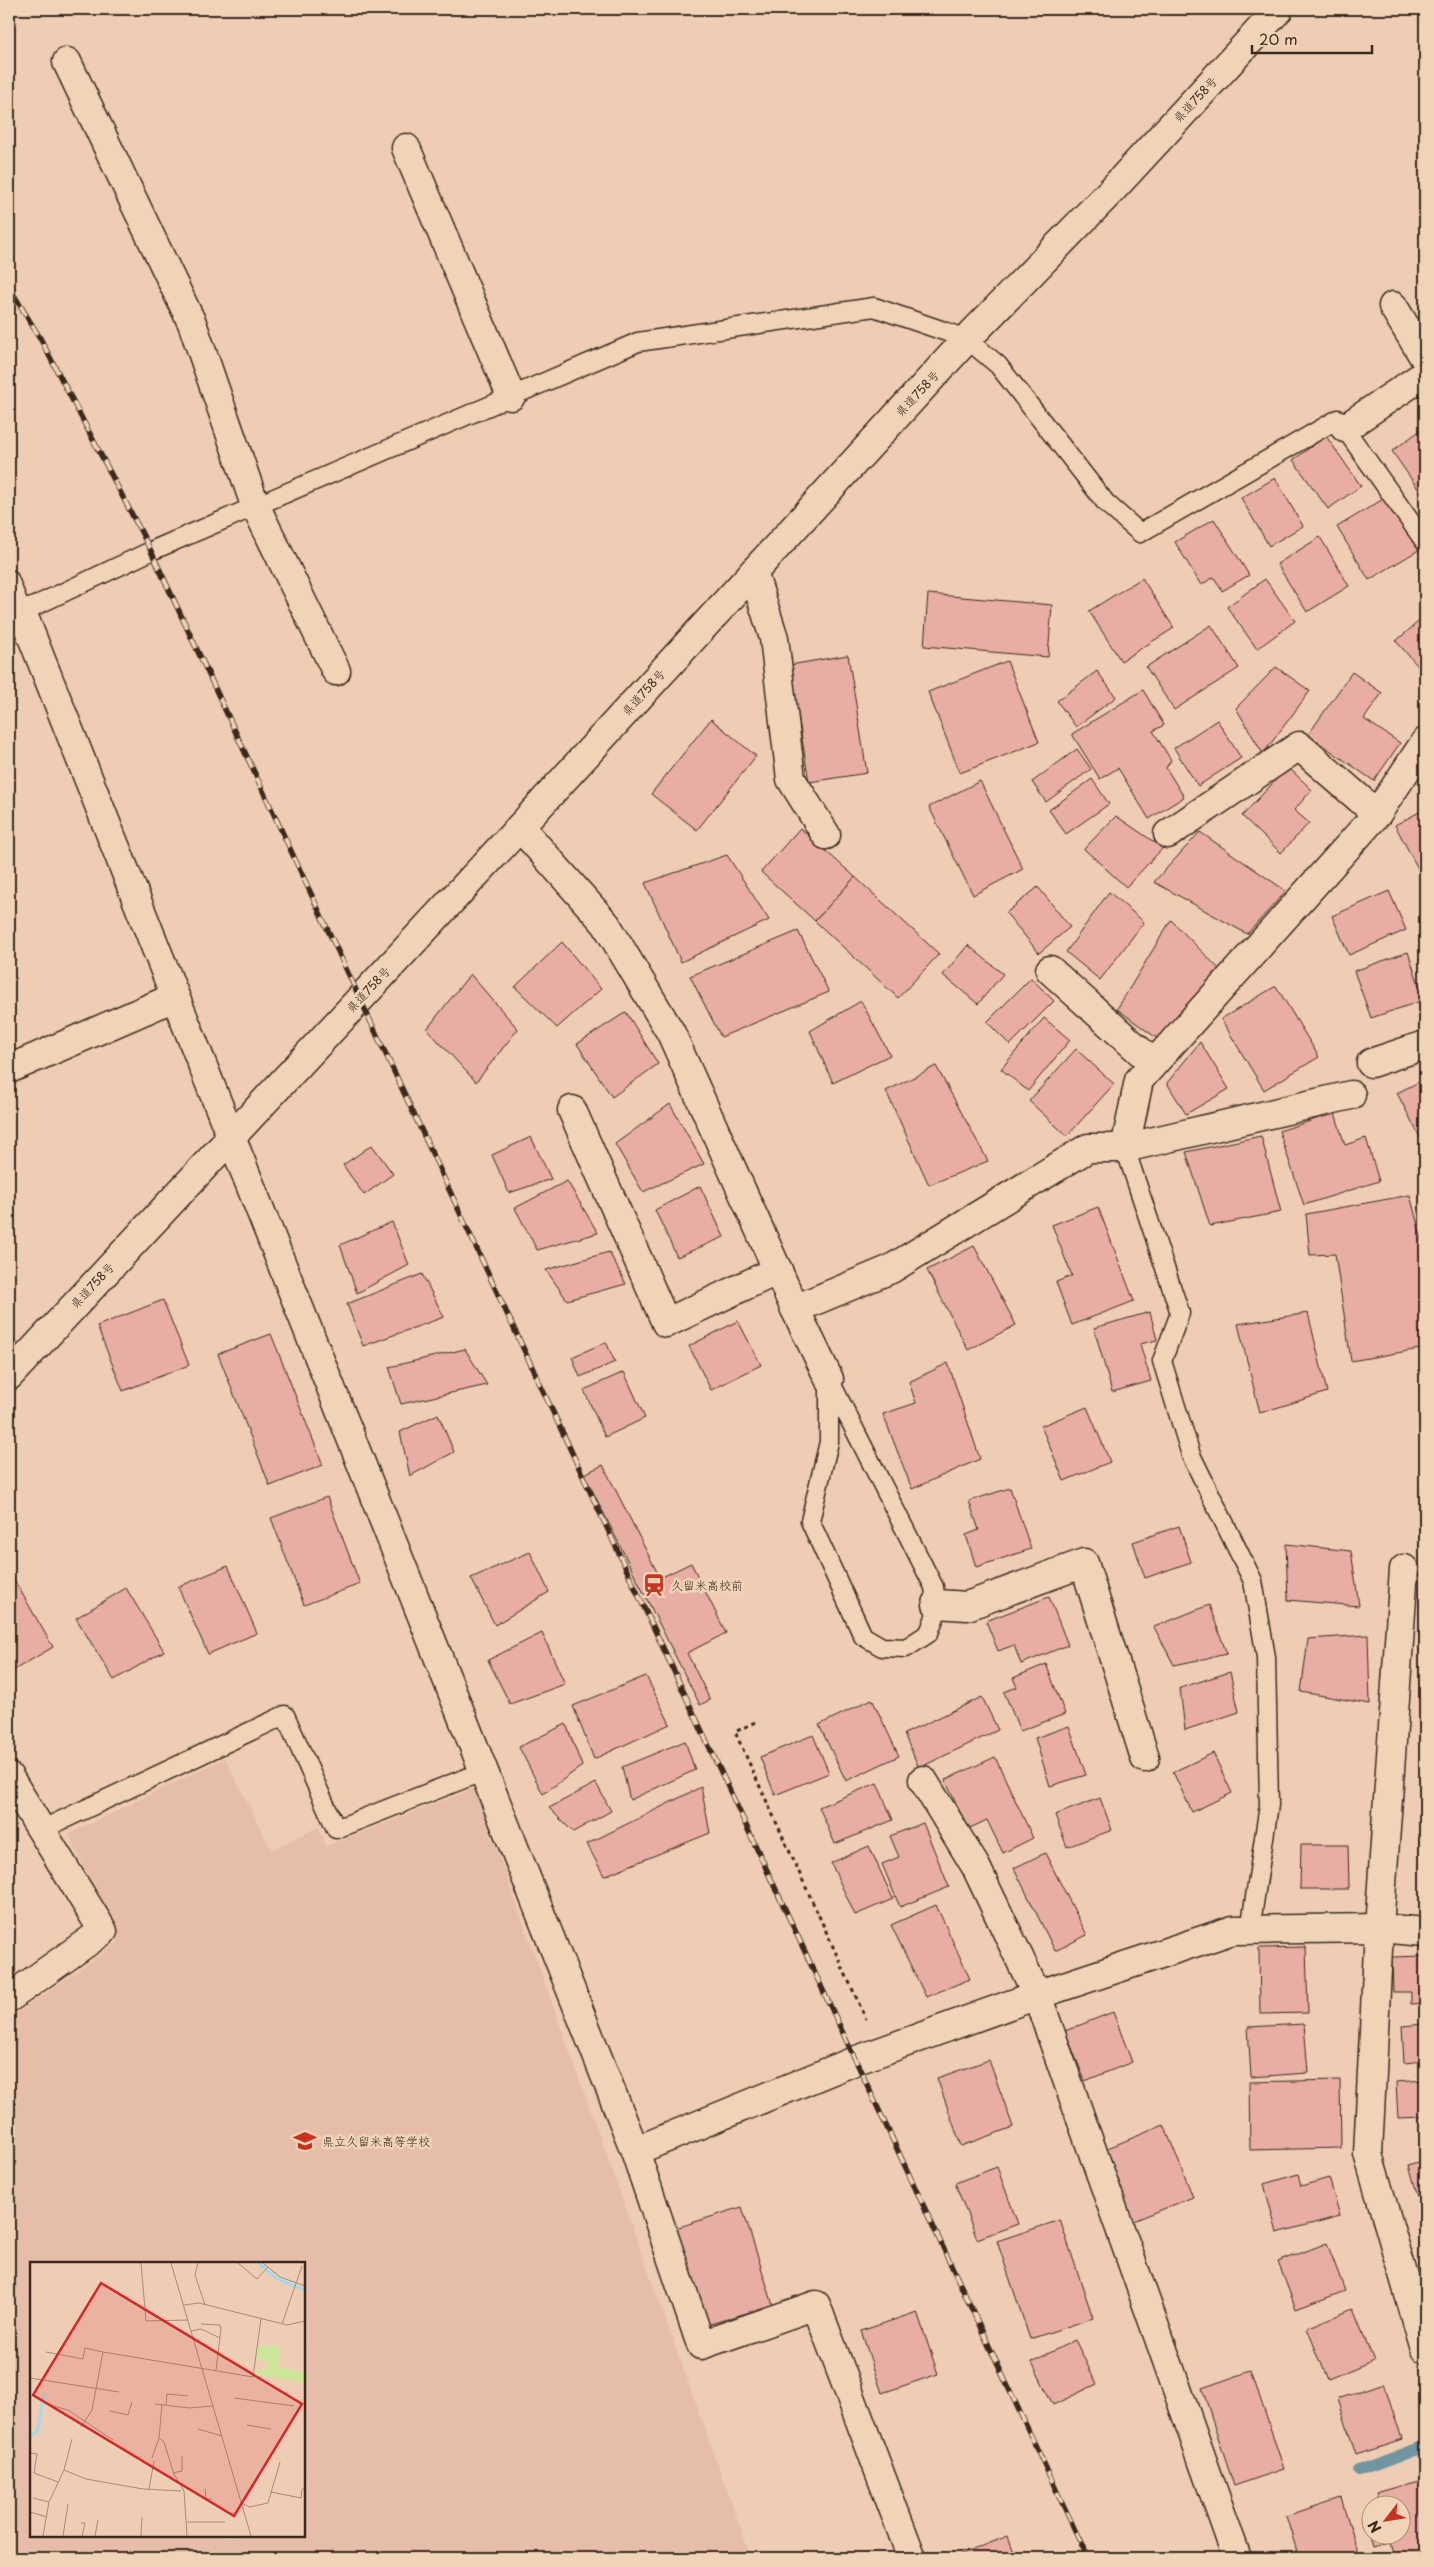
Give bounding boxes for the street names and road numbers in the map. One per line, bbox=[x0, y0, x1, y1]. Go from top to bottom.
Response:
street label: 県道758号 bbox=[1169, 72, 1221, 126]
street label: 県道758号 bbox=[891, 366, 943, 420]
street label: 県道758号 bbox=[617, 665, 669, 719]
street label: 県道758号 bbox=[342, 962, 394, 1016]
street label: 県道758号 bbox=[66, 1258, 118, 1312]

